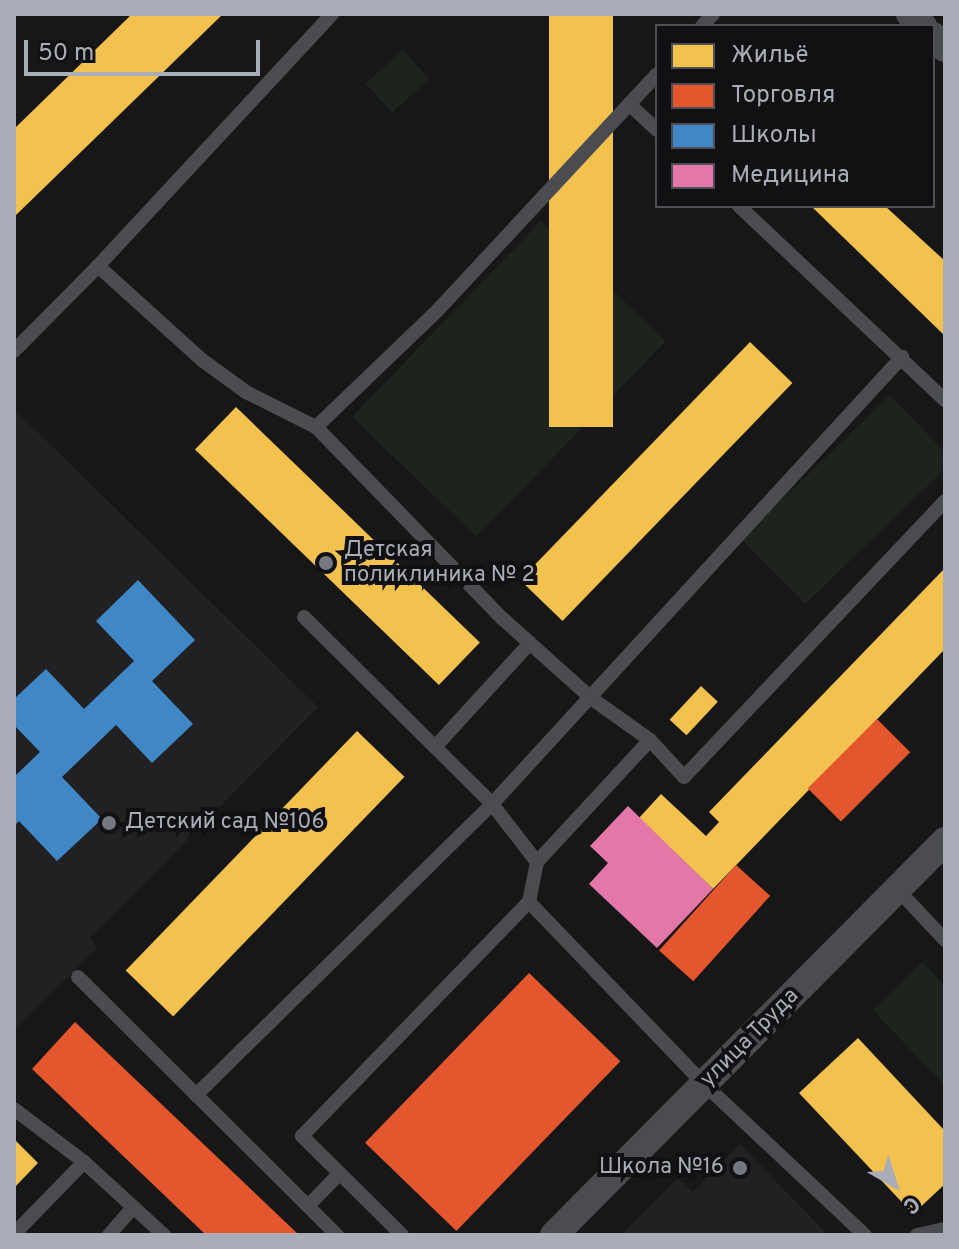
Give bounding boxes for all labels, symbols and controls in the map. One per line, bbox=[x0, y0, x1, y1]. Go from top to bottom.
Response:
scale bar bbox=[28, 24, 264, 74]
legend bbox=[655, 24, 935, 208]
text: 50 m bbox=[38, 39, 94, 69]
text: Жильё bbox=[731, 41, 808, 71]
text: Торговля bbox=[731, 81, 835, 111]
text: Школы bbox=[731, 121, 817, 151]
text: Медицина bbox=[731, 161, 850, 191]
place label: Детская поликлиника № 2 bbox=[344, 537, 535, 588]
marker: Детская поликлиника № 2 bbox=[315, 552, 337, 574]
place label: Детский сад №106 bbox=[125, 810, 325, 836]
marker: Детский сад №106 bbox=[100, 814, 118, 832]
street label: улица Труда bbox=[695, 983, 805, 1093]
north arrow bbox=[855, 1145, 935, 1225]
place label: Школа №16 bbox=[599, 1155, 724, 1181]
marker: Школа №16 bbox=[731, 1159, 749, 1177]
text: С bbox=[896, 1189, 924, 1219]

